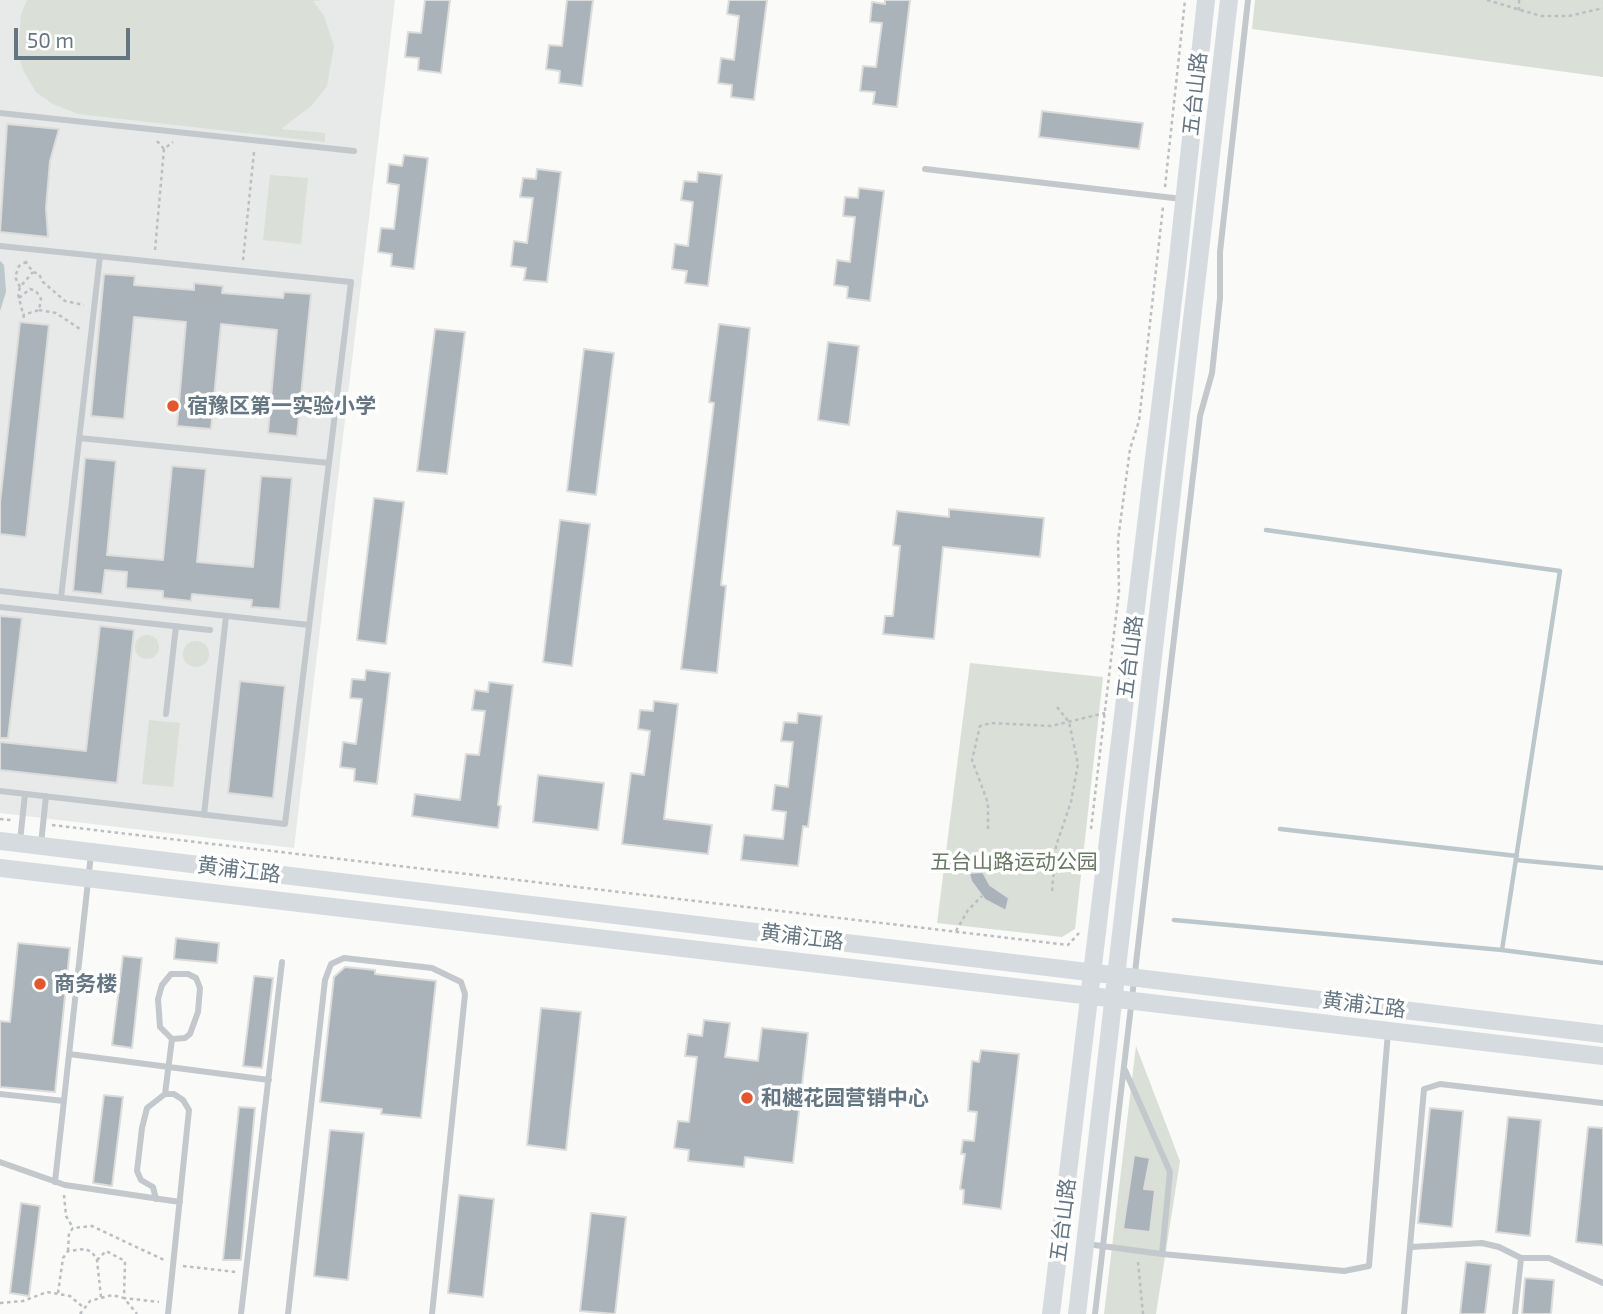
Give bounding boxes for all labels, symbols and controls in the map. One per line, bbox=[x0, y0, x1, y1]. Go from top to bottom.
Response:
scale bar bbox=[18, 14, 133, 58]
text: 50 m bbox=[27, 27, 74, 52]
street label: 五台山路 bbox=[1178, 51, 1212, 137]
place label: 宿豫区第一实验小学 bbox=[187, 393, 376, 419]
marker: 宿豫区第一实验小学 bbox=[165, 398, 181, 414]
street label: 五台山路 bbox=[1112, 614, 1148, 700]
park label: 五台山路运动公园 bbox=[930, 849, 1098, 875]
street label: 黄浦江路 bbox=[196, 852, 282, 888]
street label: 黄浦江路 bbox=[759, 919, 845, 955]
place label: 商务楼 bbox=[54, 971, 117, 997]
marker: 商务楼 bbox=[32, 976, 48, 992]
street label: 黄浦江路 bbox=[1321, 987, 1407, 1023]
place label: 和樾花园营销中心 bbox=[761, 1085, 929, 1111]
marker: 和樾花园营销中心 bbox=[739, 1090, 755, 1106]
street label: 五台山路 bbox=[1045, 1177, 1081, 1263]

